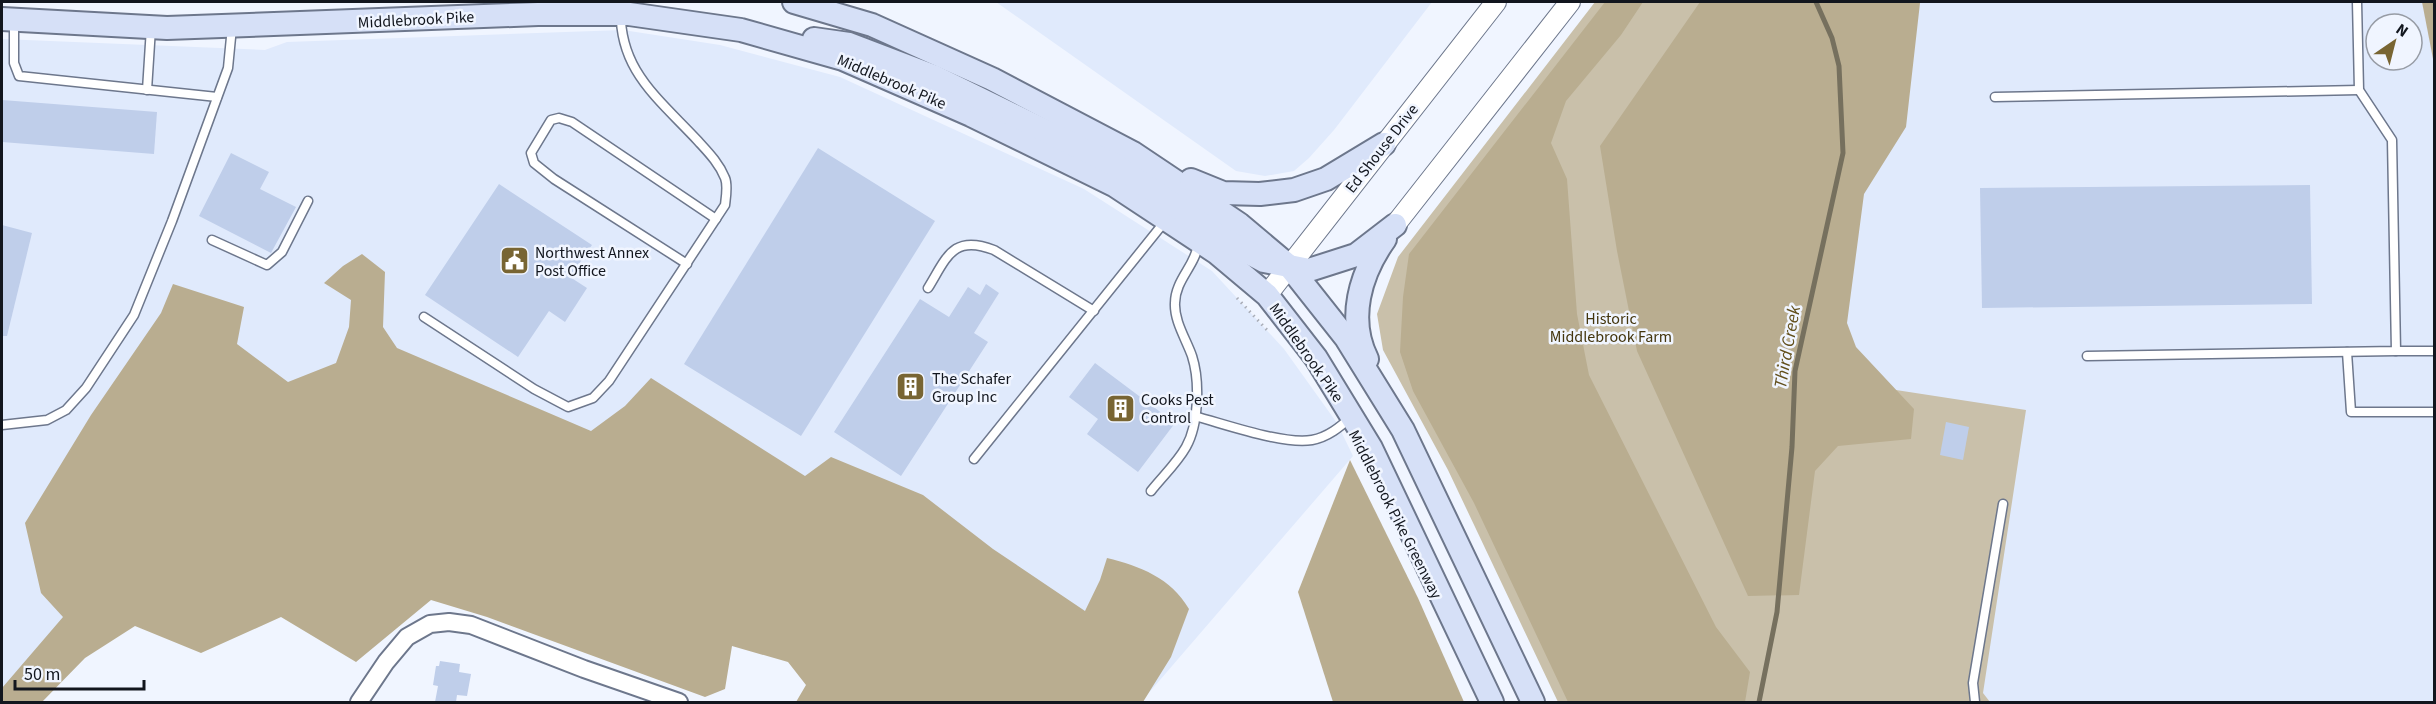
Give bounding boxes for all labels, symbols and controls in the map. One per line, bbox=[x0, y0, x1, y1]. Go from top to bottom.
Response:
street label: Middlebrook Pike bbox=[357, 6, 475, 34]
north arrow bbox=[2364, 12, 2424, 72]
text: N bbox=[2391, 18, 2413, 43]
street label: Middlebrook Pike bbox=[834, 49, 950, 115]
street label: Ed Shouse Drive bbox=[1340, 99, 1424, 198]
place label: Northwest Annex Post Office bbox=[535, 242, 649, 282]
public building icon: Northwest Annex Post Office bbox=[498, 245, 530, 277]
street label: Middlebrook Pike bbox=[1264, 299, 1349, 407]
water label: Third Creek bbox=[1768, 303, 1807, 391]
park label: Historic Middlebrook Farm bbox=[1550, 308, 1672, 348]
place label: The Schafer Group Inc bbox=[932, 368, 1011, 408]
building icon: The Schafer Group Inc bbox=[895, 371, 927, 403]
place label: Cooks Pest Control bbox=[1141, 389, 1214, 429]
building icon: Cooks Pest Control bbox=[1104, 392, 1136, 424]
street label: Middlebrook Pike Greenway bbox=[1343, 426, 1448, 603]
scale bar bbox=[15, 653, 144, 691]
text: 50 m bbox=[24, 662, 60, 687]

